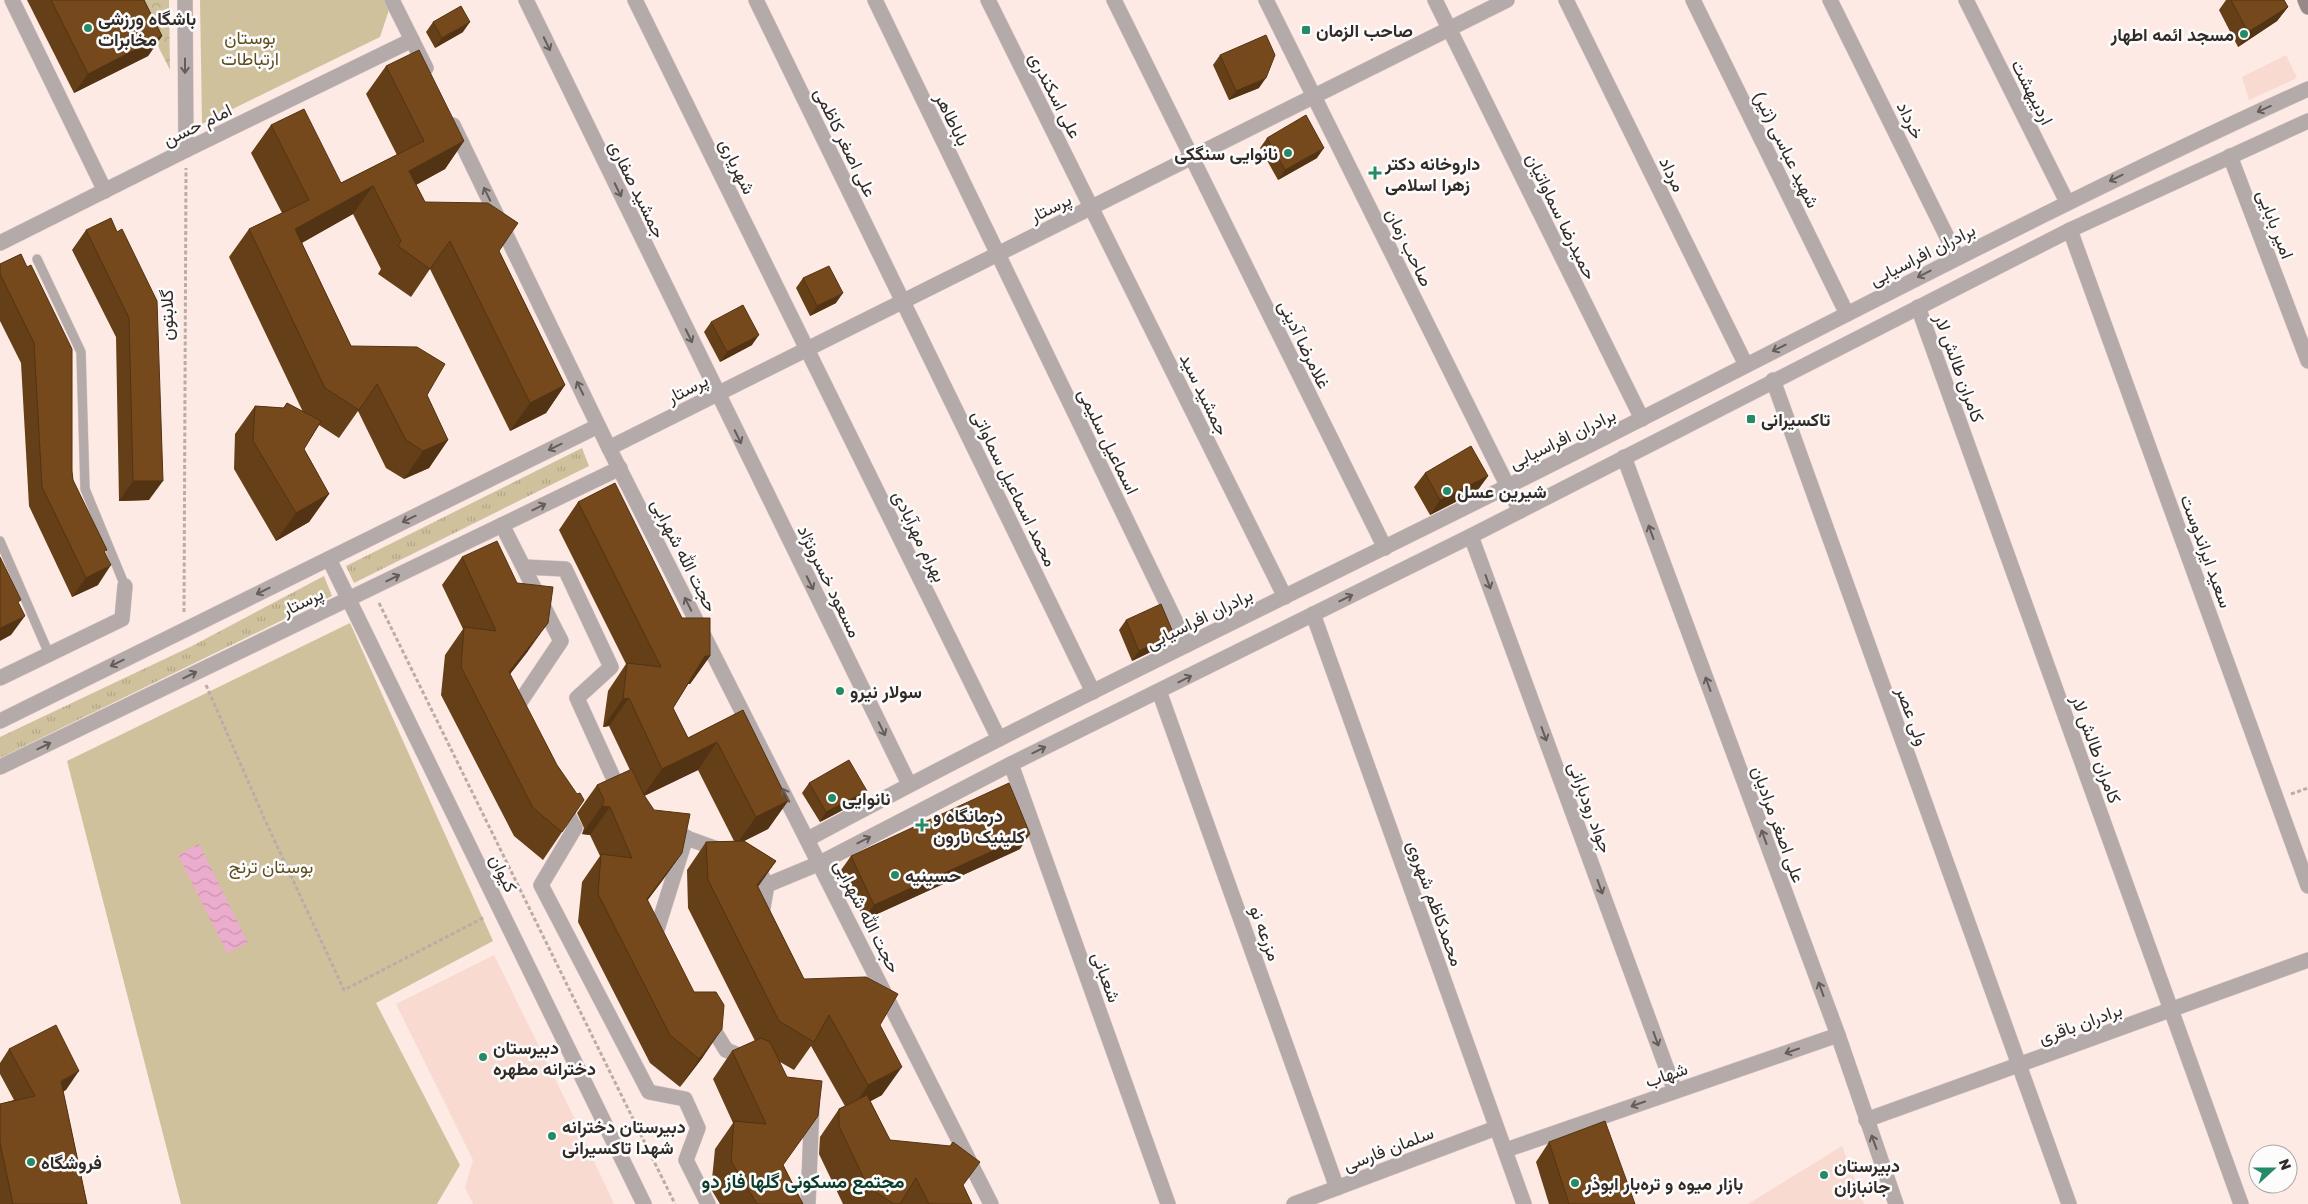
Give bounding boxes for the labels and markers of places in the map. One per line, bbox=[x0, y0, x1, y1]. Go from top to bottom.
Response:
place label: باشگاه ورزشی مخابرات bbox=[98, 7, 196, 51]
place label: صاحب الزمان bbox=[1316, 19, 1413, 42]
marker: باشگاه ورزشی مخابرات bbox=[82, 22, 94, 34]
place label: مسجد ائمه اطهار bbox=[2110, 23, 2234, 46]
marker: صاحب الزمان bbox=[1300, 24, 1312, 36]
marker: مسجد ائمه اطهار bbox=[2238, 28, 2250, 40]
place label: نانوایی سنگکی bbox=[1174, 142, 1278, 165]
marker: نانوایی سنگکی bbox=[1282, 147, 1294, 159]
place label: داروخانه دکتر زهرا اسلامی bbox=[1384, 152, 1480, 196]
marker: داروخانه دکتر زهرا اسلامی bbox=[1369, 167, 1381, 179]
place label: تاکسیرانی bbox=[1761, 408, 1830, 431]
marker: تاکسیرانی bbox=[1745, 413, 1757, 425]
place label: شیرین عسل bbox=[1457, 480, 1547, 503]
marker: شیرین عسل bbox=[1441, 485, 1453, 497]
place label: سولار نیرو bbox=[850, 680, 922, 703]
marker: سولار نیرو bbox=[834, 685, 846, 697]
place label: نانوایی bbox=[842, 787, 890, 810]
marker: نانوایی bbox=[826, 792, 838, 804]
place label: درمانگاه و کلینیک نارون bbox=[933, 804, 1025, 848]
marker: درمانگاه و کلینیک نارون bbox=[915, 818, 929, 832]
place label: حسینیه bbox=[905, 864, 961, 887]
marker: حسینیه bbox=[889, 869, 901, 881]
place label: دبیرستان دخترانه مطهره bbox=[493, 1036, 596, 1080]
marker: دبیرستان دخترانه مطهره bbox=[477, 1051, 489, 1063]
place label: دبیرستان دخترانه شهدا تاکسیرانی bbox=[562, 1115, 686, 1159]
marker: دبیرستان دخترانه شهدا تاکسیرانی bbox=[546, 1130, 558, 1142]
place label: فروشگاه bbox=[41, 1151, 102, 1174]
place label: دبیرستان جانبازان bbox=[1834, 1154, 1900, 1198]
marker: فروشگاه bbox=[25, 1156, 37, 1168]
marker: دبیرستان جانبازان bbox=[1818, 1169, 1830, 1181]
place label: بازار میوه و تره‌بار ابوذر bbox=[1584, 1172, 1743, 1195]
marker: بازار میوه و تره‌بار ابوذر bbox=[1569, 1177, 1581, 1189]

